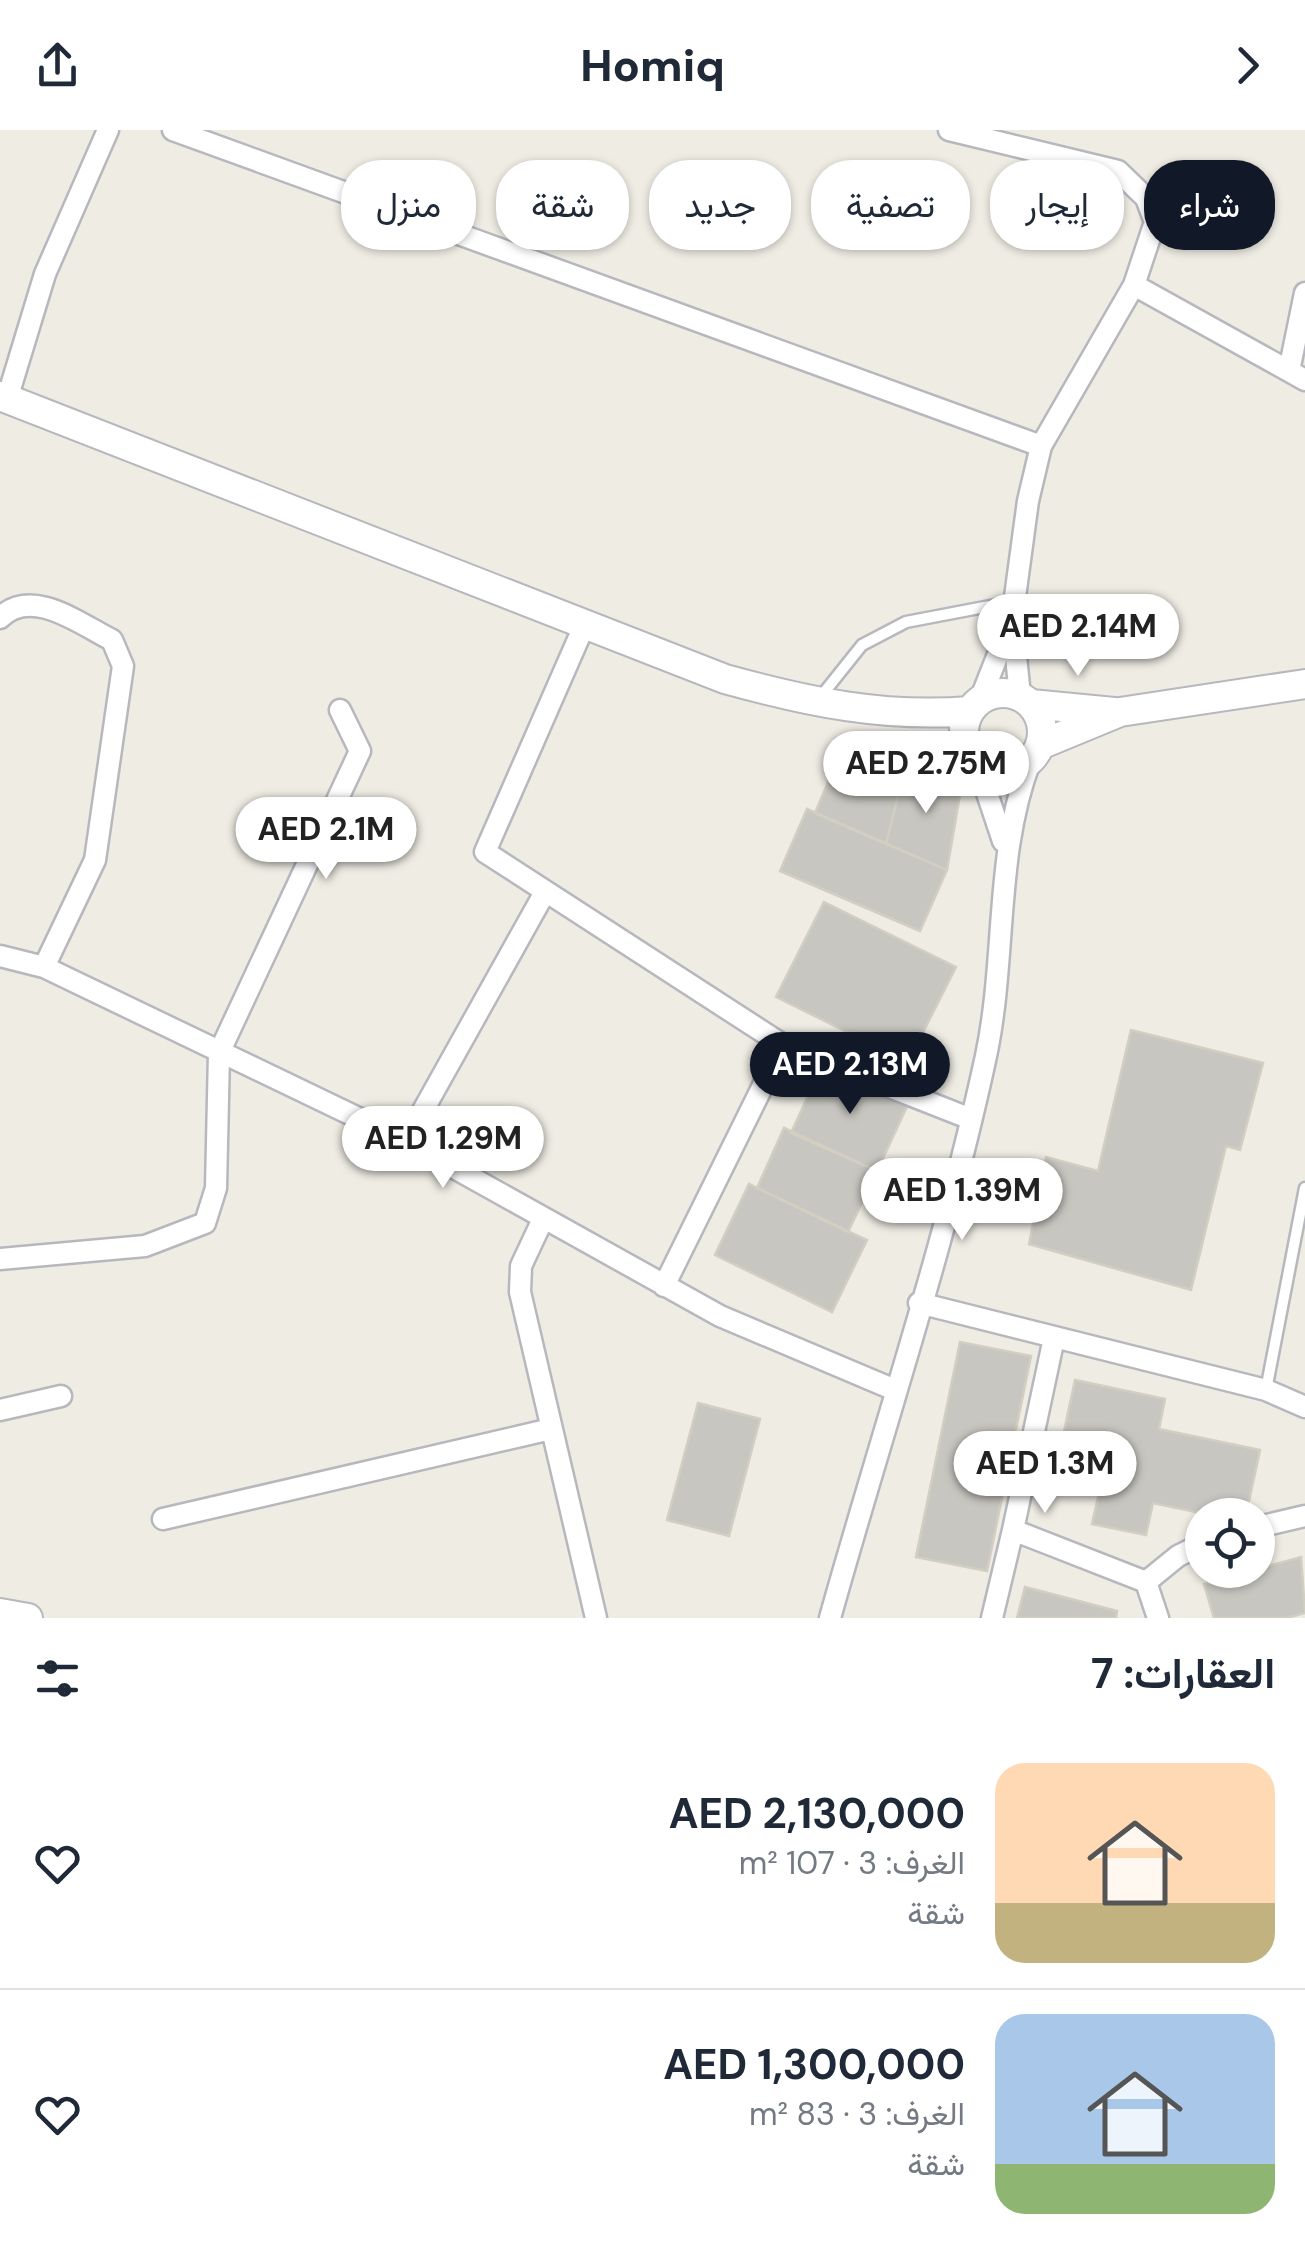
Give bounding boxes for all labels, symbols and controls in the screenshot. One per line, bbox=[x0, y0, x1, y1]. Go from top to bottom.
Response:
text: Homiq bbox=[580, 36, 725, 95]
icon: share bbox=[30, 38, 85, 93]
icon: forward bbox=[1220, 38, 1275, 93]
chip: منزل bbox=[341, 160, 476, 250]
chip: شقة bbox=[496, 160, 629, 250]
chip: جديد bbox=[649, 160, 791, 250]
chip: تصفية bbox=[811, 160, 970, 250]
chip: إيجار bbox=[990, 160, 1124, 250]
chip: شراء bbox=[1144, 160, 1275, 250]
pin: AED 2.14M bbox=[964, 594, 1192, 679]
text: AED 2.14M bbox=[999, 605, 1157, 647]
pin: AED 2.75M bbox=[812, 731, 1040, 816]
text: AED 2.75M bbox=[845, 742, 1007, 784]
pin: AED 2.1M bbox=[223, 797, 429, 882]
text: AED 2.1M bbox=[258, 808, 394, 850]
pin: AED 2.13M bbox=[736, 1032, 964, 1117]
text: AED 2.13M bbox=[772, 1043, 928, 1085]
pin: AED 1.29M bbox=[329, 1106, 557, 1191]
text: AED 1.29M bbox=[364, 1117, 522, 1159]
pin: AED 1.39M bbox=[848, 1158, 1076, 1243]
text: AED 1.39M bbox=[883, 1169, 1041, 1211]
pin: AED 1.3M bbox=[942, 1431, 1148, 1516]
text: AED 1.3M bbox=[976, 1442, 1114, 1484]
map controls bbox=[1185, 1498, 1275, 1588]
button: locate bbox=[1185, 1498, 1275, 1588]
text: العقارات: 7 bbox=[1091, 1646, 1275, 1701]
icon: filters bbox=[30, 1651, 85, 1706]
text: AED 2,130,000 bbox=[669, 1786, 965, 1841]
icon: home bbox=[1075, 1803, 1195, 1923]
icon: heart bbox=[30, 1836, 85, 1891]
text: الغرف: 3 · 107 m² bbox=[739, 1842, 965, 1884]
text: شقة bbox=[907, 1892, 965, 1934]
text: AED 1,300,000 bbox=[663, 2037, 965, 2092]
icon: home bbox=[1075, 2054, 1195, 2174]
icon: heart bbox=[30, 2087, 85, 2142]
text: الغرف: 3 · 83 m² bbox=[749, 2093, 965, 2135]
text: شقة bbox=[907, 2143, 965, 2185]

